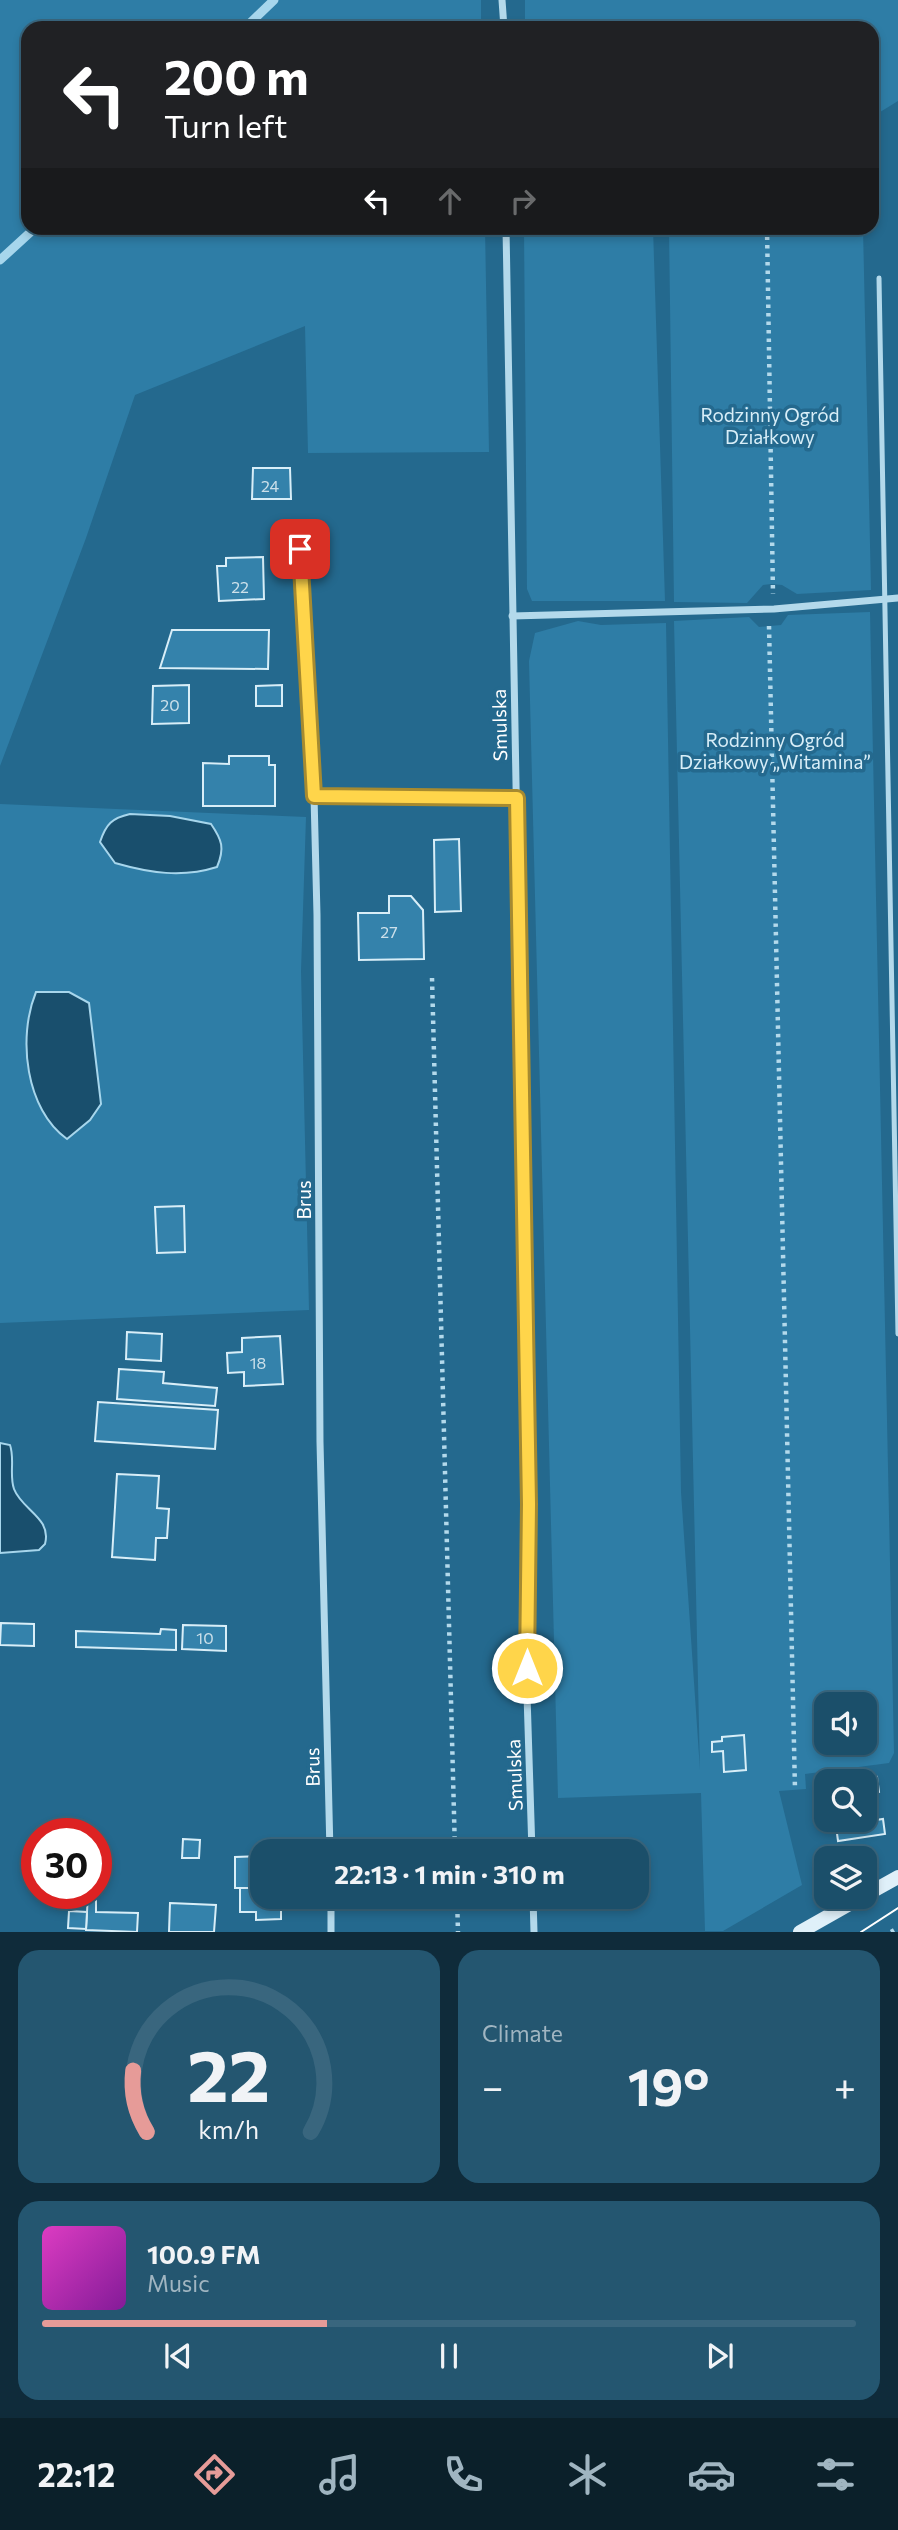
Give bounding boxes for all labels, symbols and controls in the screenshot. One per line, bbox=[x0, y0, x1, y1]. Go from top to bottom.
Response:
text: 200 m bbox=[164, 45, 309, 105]
icon: left bbox=[49, 49, 140, 140]
text: Turn left bbox=[164, 105, 288, 145]
icon: left bbox=[358, 182, 396, 220]
icon: ahead bbox=[431, 182, 469, 220]
icon: right bbox=[504, 182, 542, 220]
park label: Rodzinny Ogród Działkowy bbox=[700, 403, 840, 448]
house number: 24 bbox=[261, 476, 279, 495]
pin bbox=[270, 519, 330, 579]
icon: arrive bbox=[281, 530, 319, 568]
house number: 22 bbox=[231, 577, 249, 596]
street label: Smulska bbox=[487, 689, 511, 761]
house number: 20 bbox=[160, 695, 180, 714]
park label: Rodzinny Ogród Działkowy „Witamina” bbox=[679, 728, 871, 773]
house number: 27 bbox=[380, 922, 398, 941]
street label: Brus bbox=[292, 1180, 315, 1220]
house number: 18 bbox=[250, 1353, 266, 1372]
house number: 10 bbox=[196, 1628, 214, 1647]
position arrow bbox=[490, 1631, 564, 1705]
map controls bbox=[814, 1692, 877, 1909]
button: sound bbox=[814, 1692, 877, 1755]
street label: Smulska bbox=[501, 1739, 527, 1811]
street label: Brus bbox=[300, 1747, 324, 1787]
button: search bbox=[814, 1769, 877, 1832]
speed limit sign: 30 bbox=[21, 1818, 112, 1909]
button: layers bbox=[814, 1846, 877, 1909]
text: 22:13 · 1 min · 310 m bbox=[334, 1858, 565, 1889]
text: Climate bbox=[482, 2019, 563, 2047]
text: 22 bbox=[188, 2029, 270, 2118]
text: 19° bbox=[628, 2053, 709, 2117]
text: − bbox=[482, 2062, 504, 2109]
text: + bbox=[834, 2062, 856, 2109]
text: km/h bbox=[199, 2114, 259, 2144]
text: 100.9 FM bbox=[147, 2238, 261, 2269]
text: Music bbox=[147, 2269, 210, 2297]
icon: previous bbox=[159, 2337, 197, 2375]
icon: pause bbox=[430, 2337, 468, 2375]
icon: next bbox=[701, 2337, 739, 2375]
icon: directions bbox=[190, 2450, 239, 2499]
icon: music bbox=[315, 2450, 364, 2499]
icon: phone bbox=[439, 2450, 488, 2499]
icon: climate bbox=[563, 2450, 612, 2499]
icon: car bbox=[687, 2450, 736, 2499]
icon: filters bbox=[811, 2450, 860, 2499]
text: 22:12 bbox=[38, 2454, 115, 2494]

